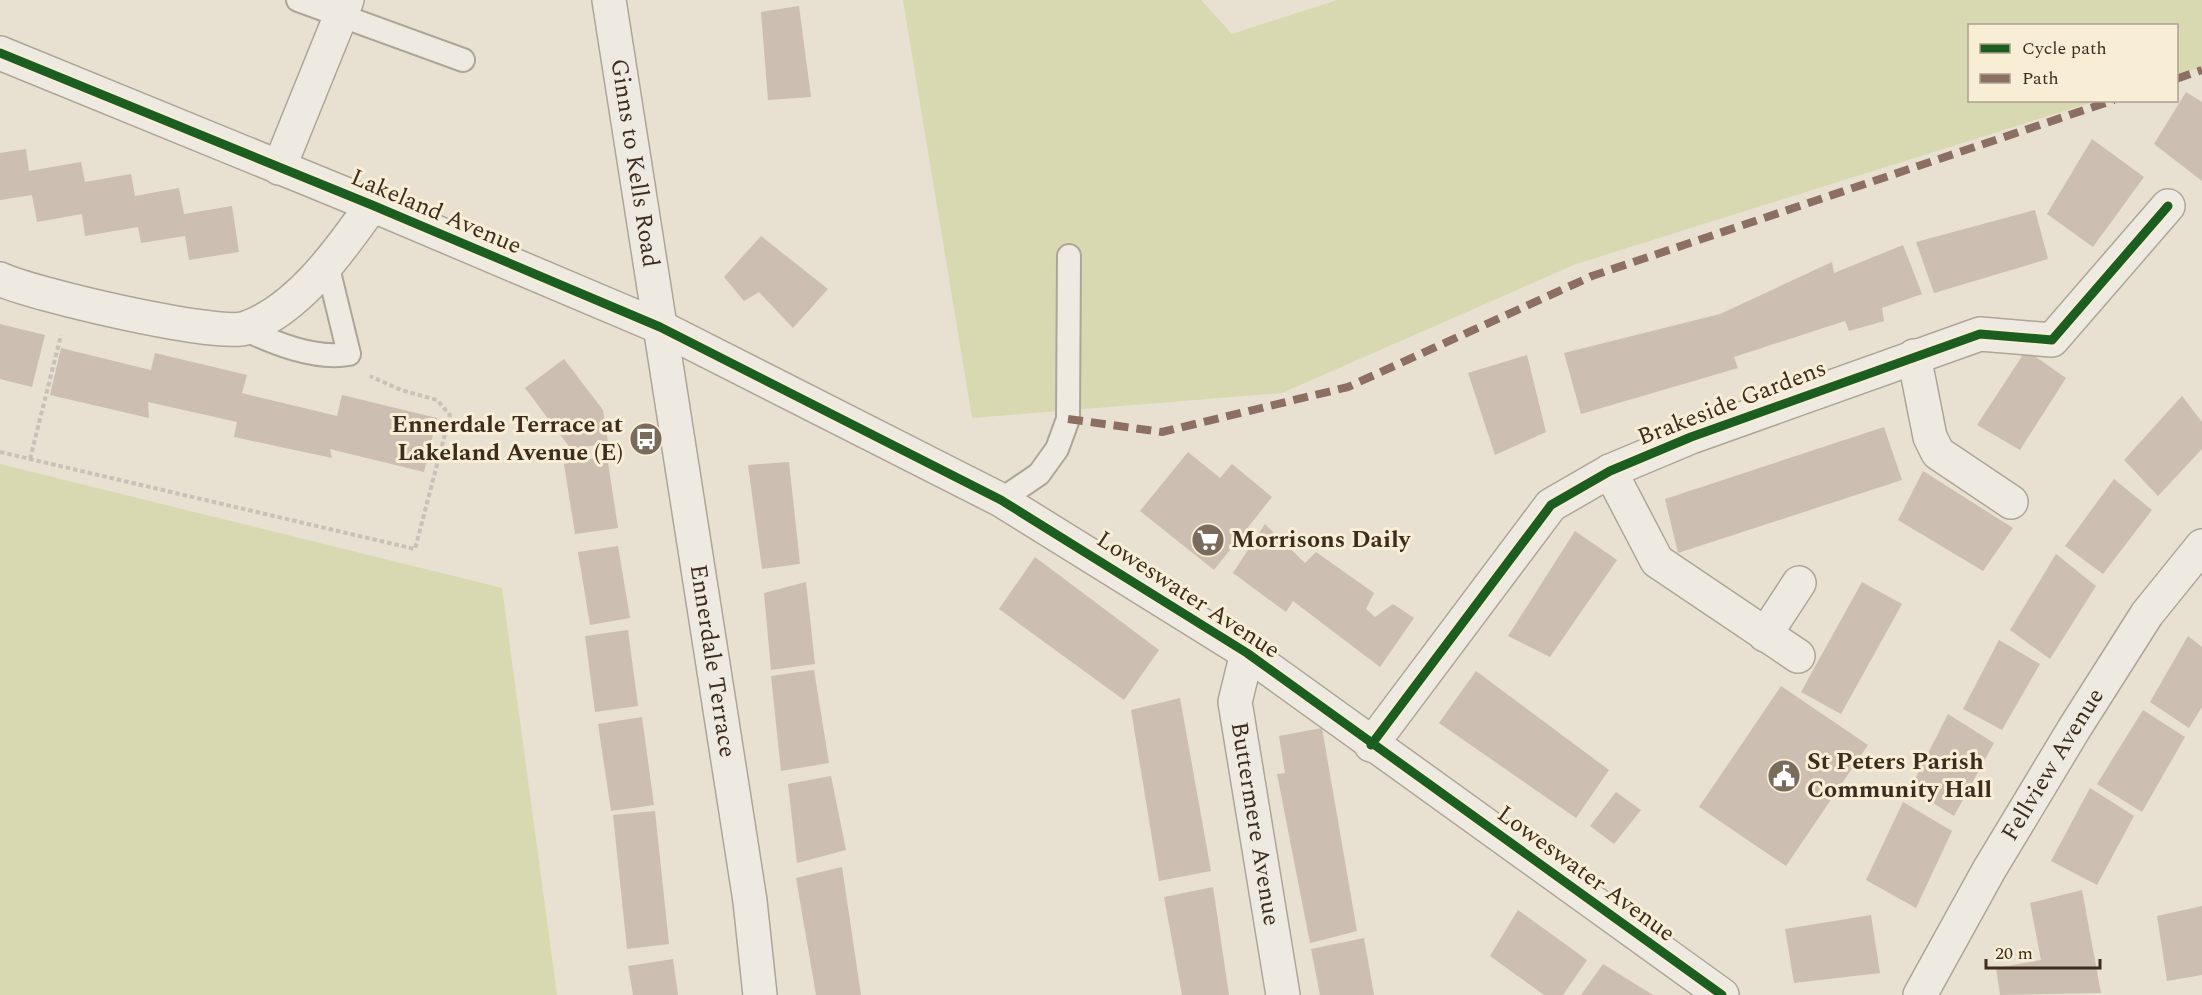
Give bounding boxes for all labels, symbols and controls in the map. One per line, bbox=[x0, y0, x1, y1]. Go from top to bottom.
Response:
legend bbox=[1968, 24, 2178, 102]
text: Cycle path bbox=[2022, 35, 2107, 62]
street label: Ginns to Kells Road bbox=[600, 56, 669, 270]
text: Path bbox=[2022, 65, 2059, 92]
street label: Lakeland Avenue bbox=[345, 160, 527, 264]
street label: Brakeside Gardens bbox=[1632, 350, 1832, 456]
place label: Ennerdale Terrace at Lakeland Avenue (E) bbox=[392, 407, 623, 471]
bus stop icon: Ennerdale Terrace at Lakeland Avenue (E) bbox=[628, 421, 664, 457]
street label: Loweswater Avenue bbox=[1089, 522, 1287, 668]
supermarket icon: Morrisons Daily bbox=[1190, 522, 1226, 558]
place label: Morrisons Daily bbox=[1231, 522, 1412, 558]
street label: Ennerdale Terrace bbox=[680, 562, 745, 760]
street label: Fellview Avenue bbox=[1992, 681, 2114, 848]
street label: Buttermere Avenue bbox=[1221, 719, 1289, 929]
place label: St Peters Parish Community Hall bbox=[1807, 744, 1992, 808]
public building icon: St Peters Parish Community Hall bbox=[1766, 758, 1802, 794]
street label: Loweswater Avenue bbox=[1489, 797, 1683, 951]
scale bar bbox=[1986, 932, 2100, 970]
text: 20 m bbox=[1995, 940, 2033, 967]

